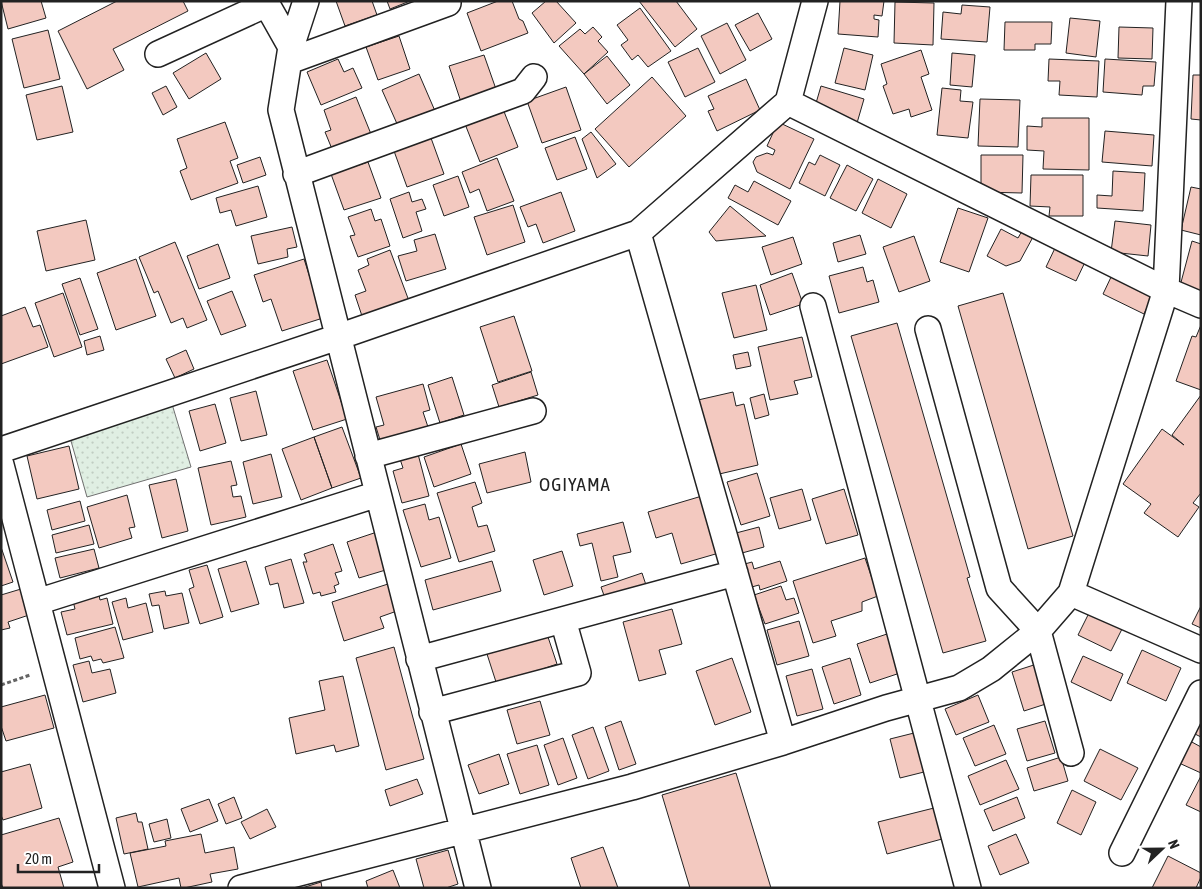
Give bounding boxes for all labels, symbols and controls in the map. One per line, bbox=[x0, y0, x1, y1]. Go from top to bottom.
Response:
district label: OGIYAMA bbox=[539, 473, 611, 495]
north arrow bbox=[1137, 824, 1187, 874]
text: N bbox=[1165, 837, 1183, 851]
scale bar bbox=[18, 842, 99, 874]
text: 20 m bbox=[25, 850, 52, 867]

